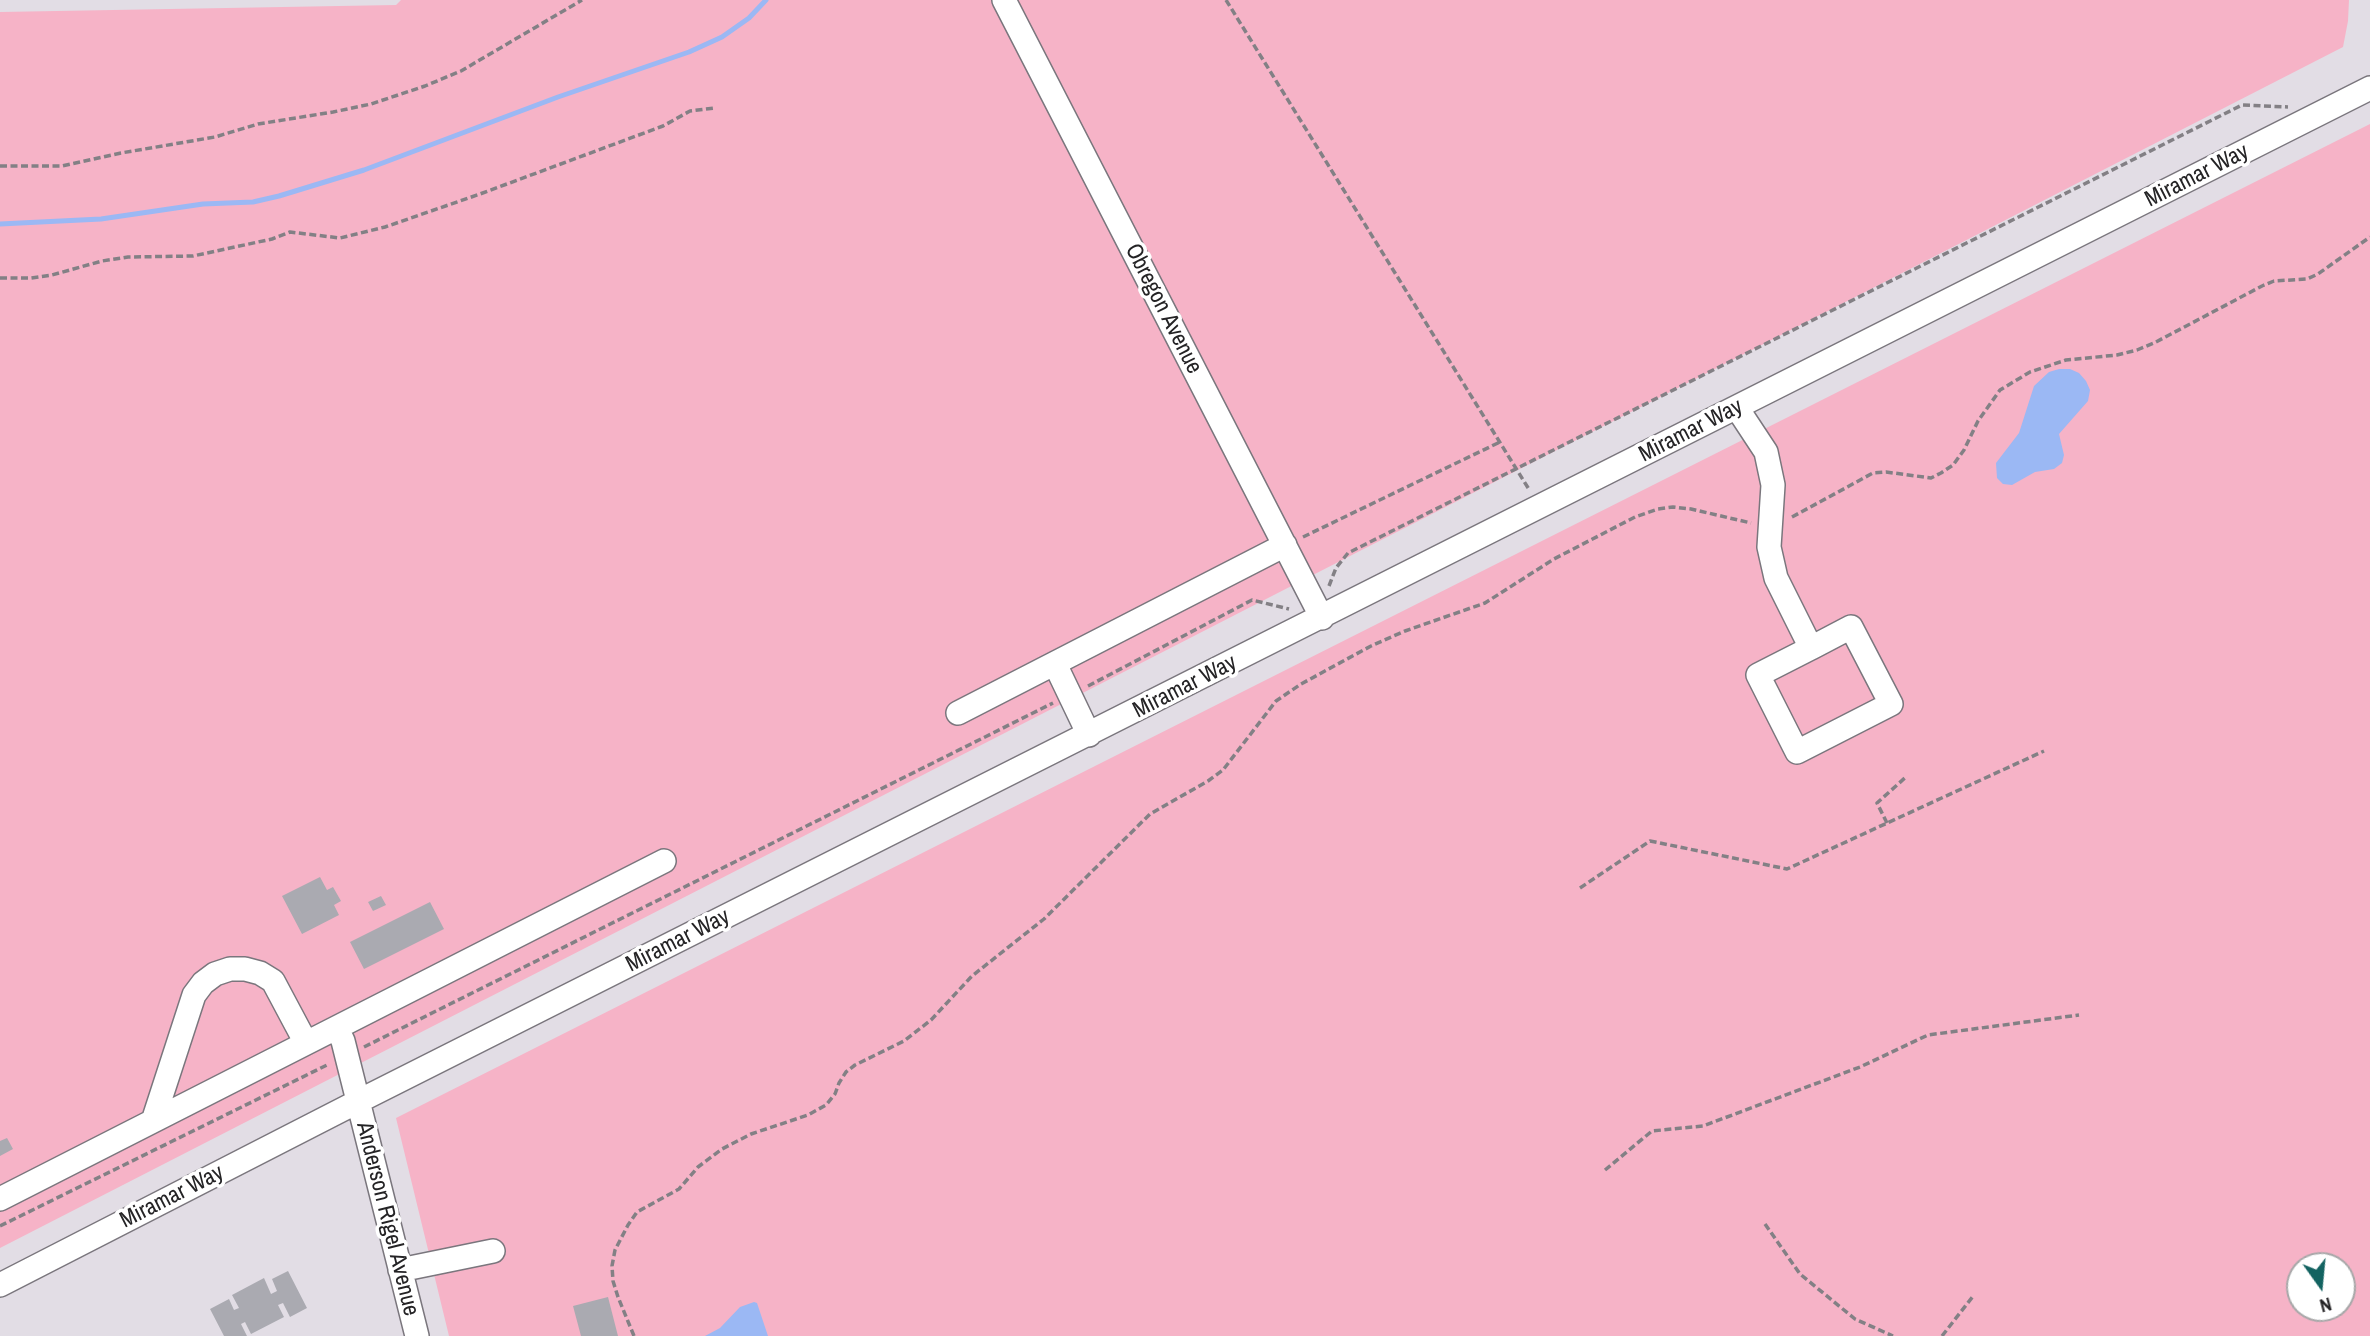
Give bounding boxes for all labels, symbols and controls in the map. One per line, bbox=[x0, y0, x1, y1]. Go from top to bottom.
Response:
street label: Miramar Way bbox=[2141, 138, 2253, 214]
street label: Obregon Avenue bbox=[1118, 239, 1208, 379]
street label: Miramar Way bbox=[1635, 393, 1747, 469]
street label: Miramar Way bbox=[1129, 649, 1241, 725]
street label: Miramar Way bbox=[622, 903, 734, 979]
street label: Anderson Rigel Avenue bbox=[350, 1119, 424, 1319]
street label: Miramar Way bbox=[116, 1159, 228, 1235]
north arrow bbox=[2286, 1252, 2356, 1322]
text: N bbox=[2317, 1291, 2335, 1319]

